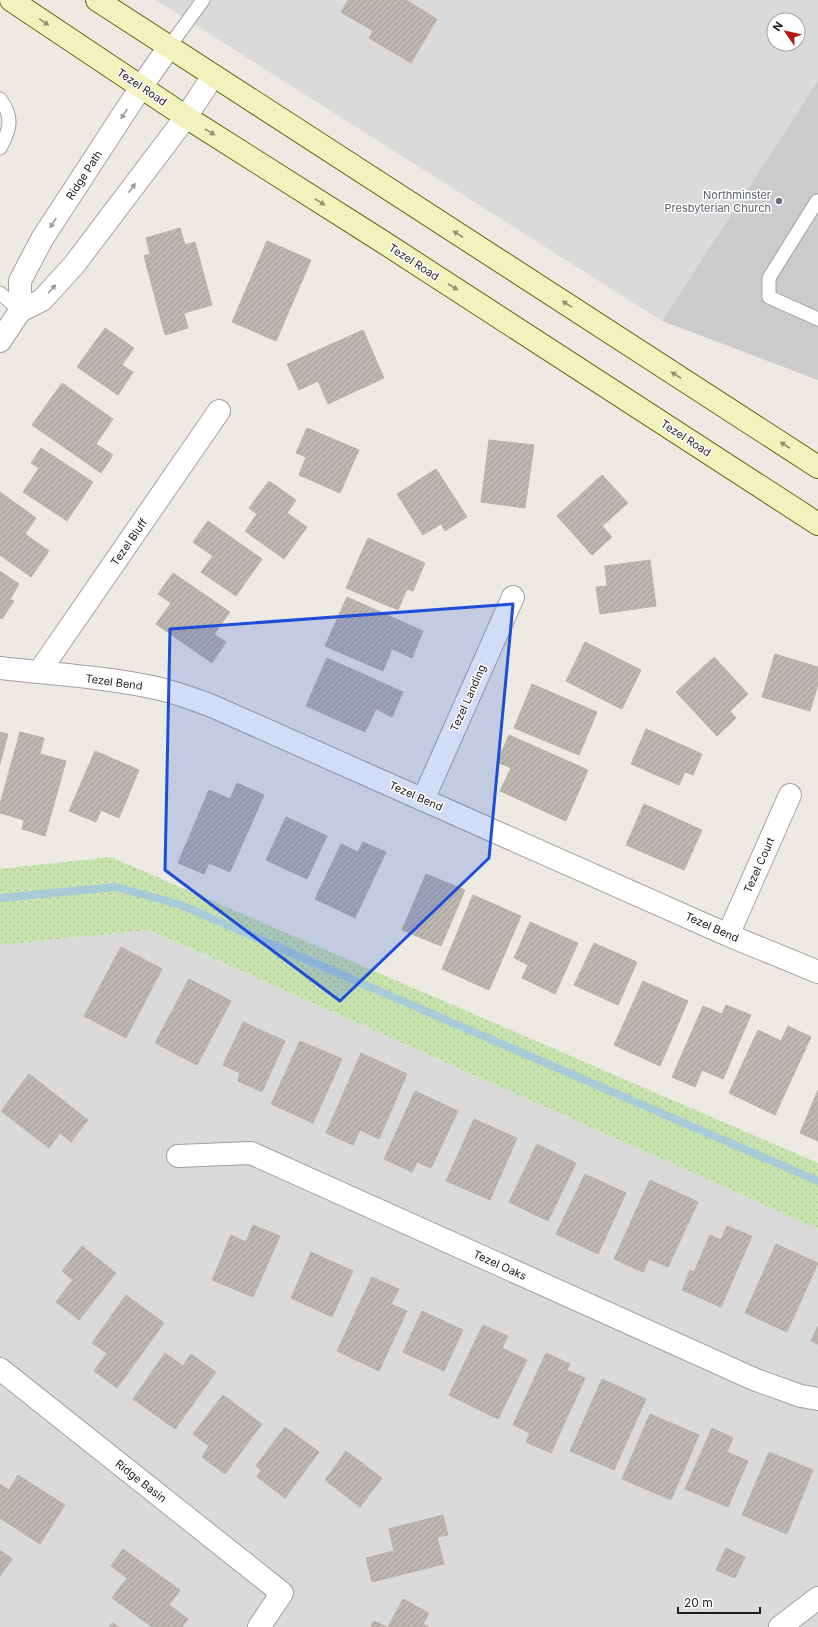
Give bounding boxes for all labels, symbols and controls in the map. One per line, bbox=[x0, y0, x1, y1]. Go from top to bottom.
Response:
north arrow bbox=[766, 12, 806, 52]
one-way arrow bbox=[39, 18, 49, 26]
text: N bbox=[770, 19, 786, 34]
street label: Tezel Road bbox=[114, 65, 170, 109]
one-way arrow bbox=[120, 109, 128, 119]
one-way arrow bbox=[205, 128, 215, 136]
street label: Ridge Path bbox=[63, 148, 105, 202]
one-way arrow bbox=[128, 182, 136, 193]
place label: Northminster Presbyterian Church bbox=[664, 188, 771, 215]
marker: Northminster Presbyterian Church bbox=[774, 196, 784, 206]
one-way arrow bbox=[315, 198, 325, 206]
one-way arrow bbox=[49, 218, 57, 228]
one-way arrow bbox=[452, 230, 463, 238]
street label: Tezel Road bbox=[386, 241, 442, 283]
one-way arrow bbox=[448, 283, 458, 291]
one-way arrow bbox=[47, 284, 56, 295]
one-way arrow bbox=[561, 301, 573, 308]
one-way arrow bbox=[671, 371, 681, 379]
street label: Tezel Road bbox=[658, 417, 714, 459]
one-way arrow bbox=[779, 442, 791, 449]
street label: Tezel Bluff bbox=[108, 516, 150, 568]
street label: Tezel Landing bbox=[447, 662, 489, 734]
street label: Tezel Bend bbox=[85, 671, 143, 693]
street label: Tezel Bend bbox=[387, 778, 445, 814]
street label: Tezel Court bbox=[740, 835, 778, 895]
street label: Tezel Bend bbox=[683, 909, 741, 945]
street label: Tezel Oaks bbox=[471, 1247, 529, 1283]
street label: Ridge Basin bbox=[113, 1457, 169, 1505]
scale bar bbox=[678, 1589, 760, 1615]
text: 20 m bbox=[684, 1595, 713, 1610]

